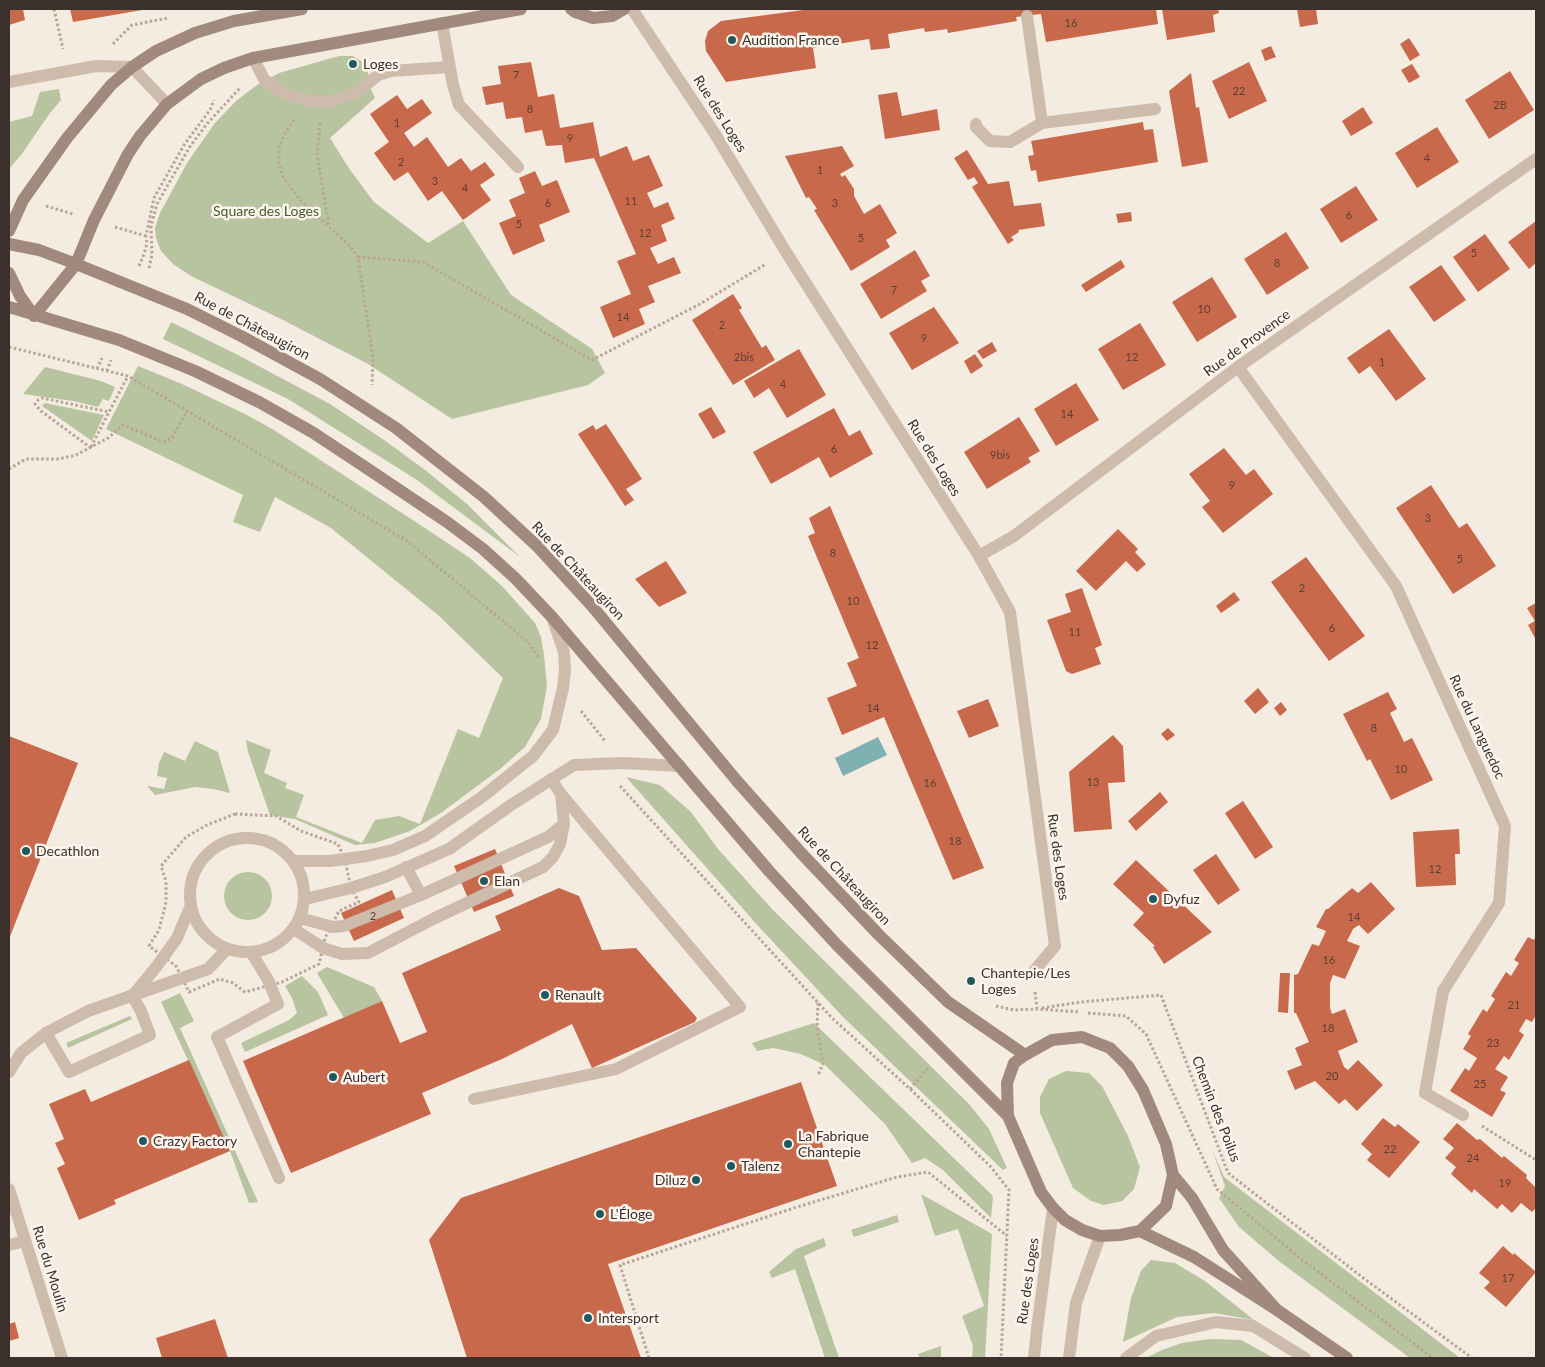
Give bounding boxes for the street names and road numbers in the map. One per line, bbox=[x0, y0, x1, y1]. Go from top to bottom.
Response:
street label: Rue des Loges bbox=[690, 73, 750, 155]
street label: Rue de Châteaugiron bbox=[191, 288, 313, 364]
street label: Rue de Provence bbox=[1200, 306, 1294, 380]
street label: Rue des Loges bbox=[904, 417, 964, 499]
street label: Rue de Châteaugiron bbox=[528, 518, 628, 624]
street label: Rue du Languedoc bbox=[1445, 672, 1509, 782]
street label: Rue des Loges bbox=[1044, 813, 1072, 901]
street label: Rue de Châteaugiron bbox=[794, 823, 894, 929]
street label: Chemin des Poilus bbox=[1188, 1054, 1244, 1164]
street label: Rue du Moulin bbox=[29, 1224, 71, 1314]
street label: Rue des Loges bbox=[1014, 1237, 1042, 1325]

